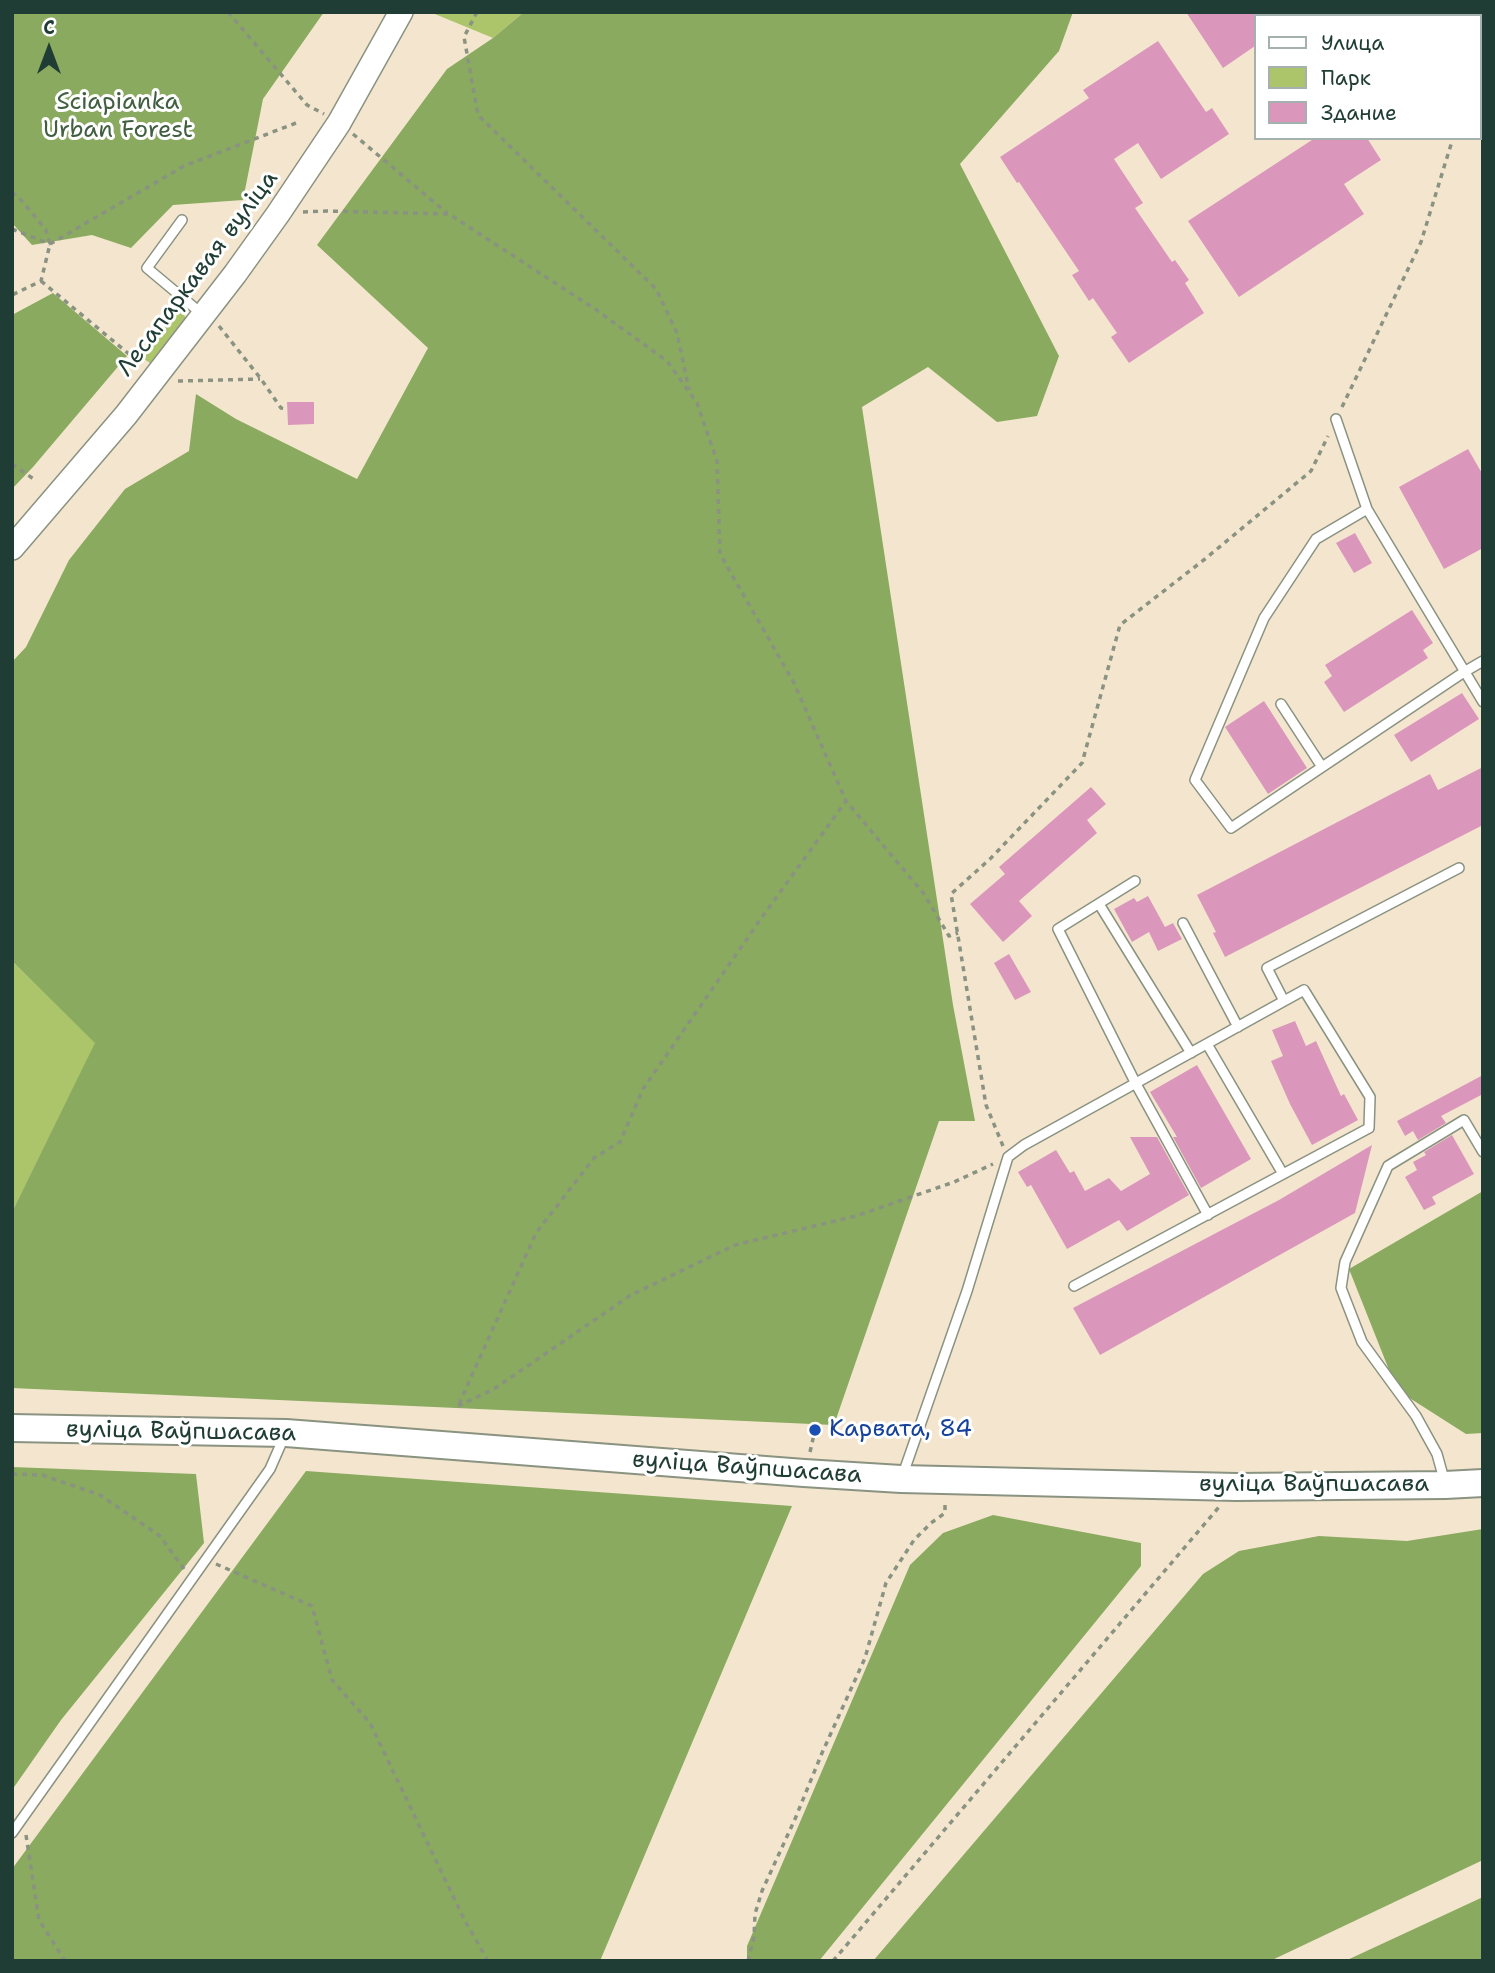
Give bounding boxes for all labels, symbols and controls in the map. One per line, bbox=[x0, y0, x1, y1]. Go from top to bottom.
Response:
north arrow bbox=[14, 14, 84, 84]
legend bbox=[1254, 14, 1481, 140]
text: С bbox=[43, 15, 55, 40]
text: Улица bbox=[1321, 29, 1384, 57]
text: Парк bbox=[1321, 64, 1371, 92]
park label: Sciapianka Urban Forest bbox=[43, 89, 193, 145]
text: Здание bbox=[1321, 99, 1397, 127]
street label: Лесапаркавая вуліца bbox=[111, 165, 285, 383]
street label: вуліца Ваўпшасава bbox=[66, 1416, 296, 1448]
place label: Карвата, 84 bbox=[829, 1416, 972, 1444]
marker: Карвата, 84 bbox=[807, 1422, 823, 1438]
street label: вуліца Ваўпшасава bbox=[631, 1446, 863, 1490]
street label: вуліца Ваўпшасава bbox=[1199, 1471, 1429, 1499]

